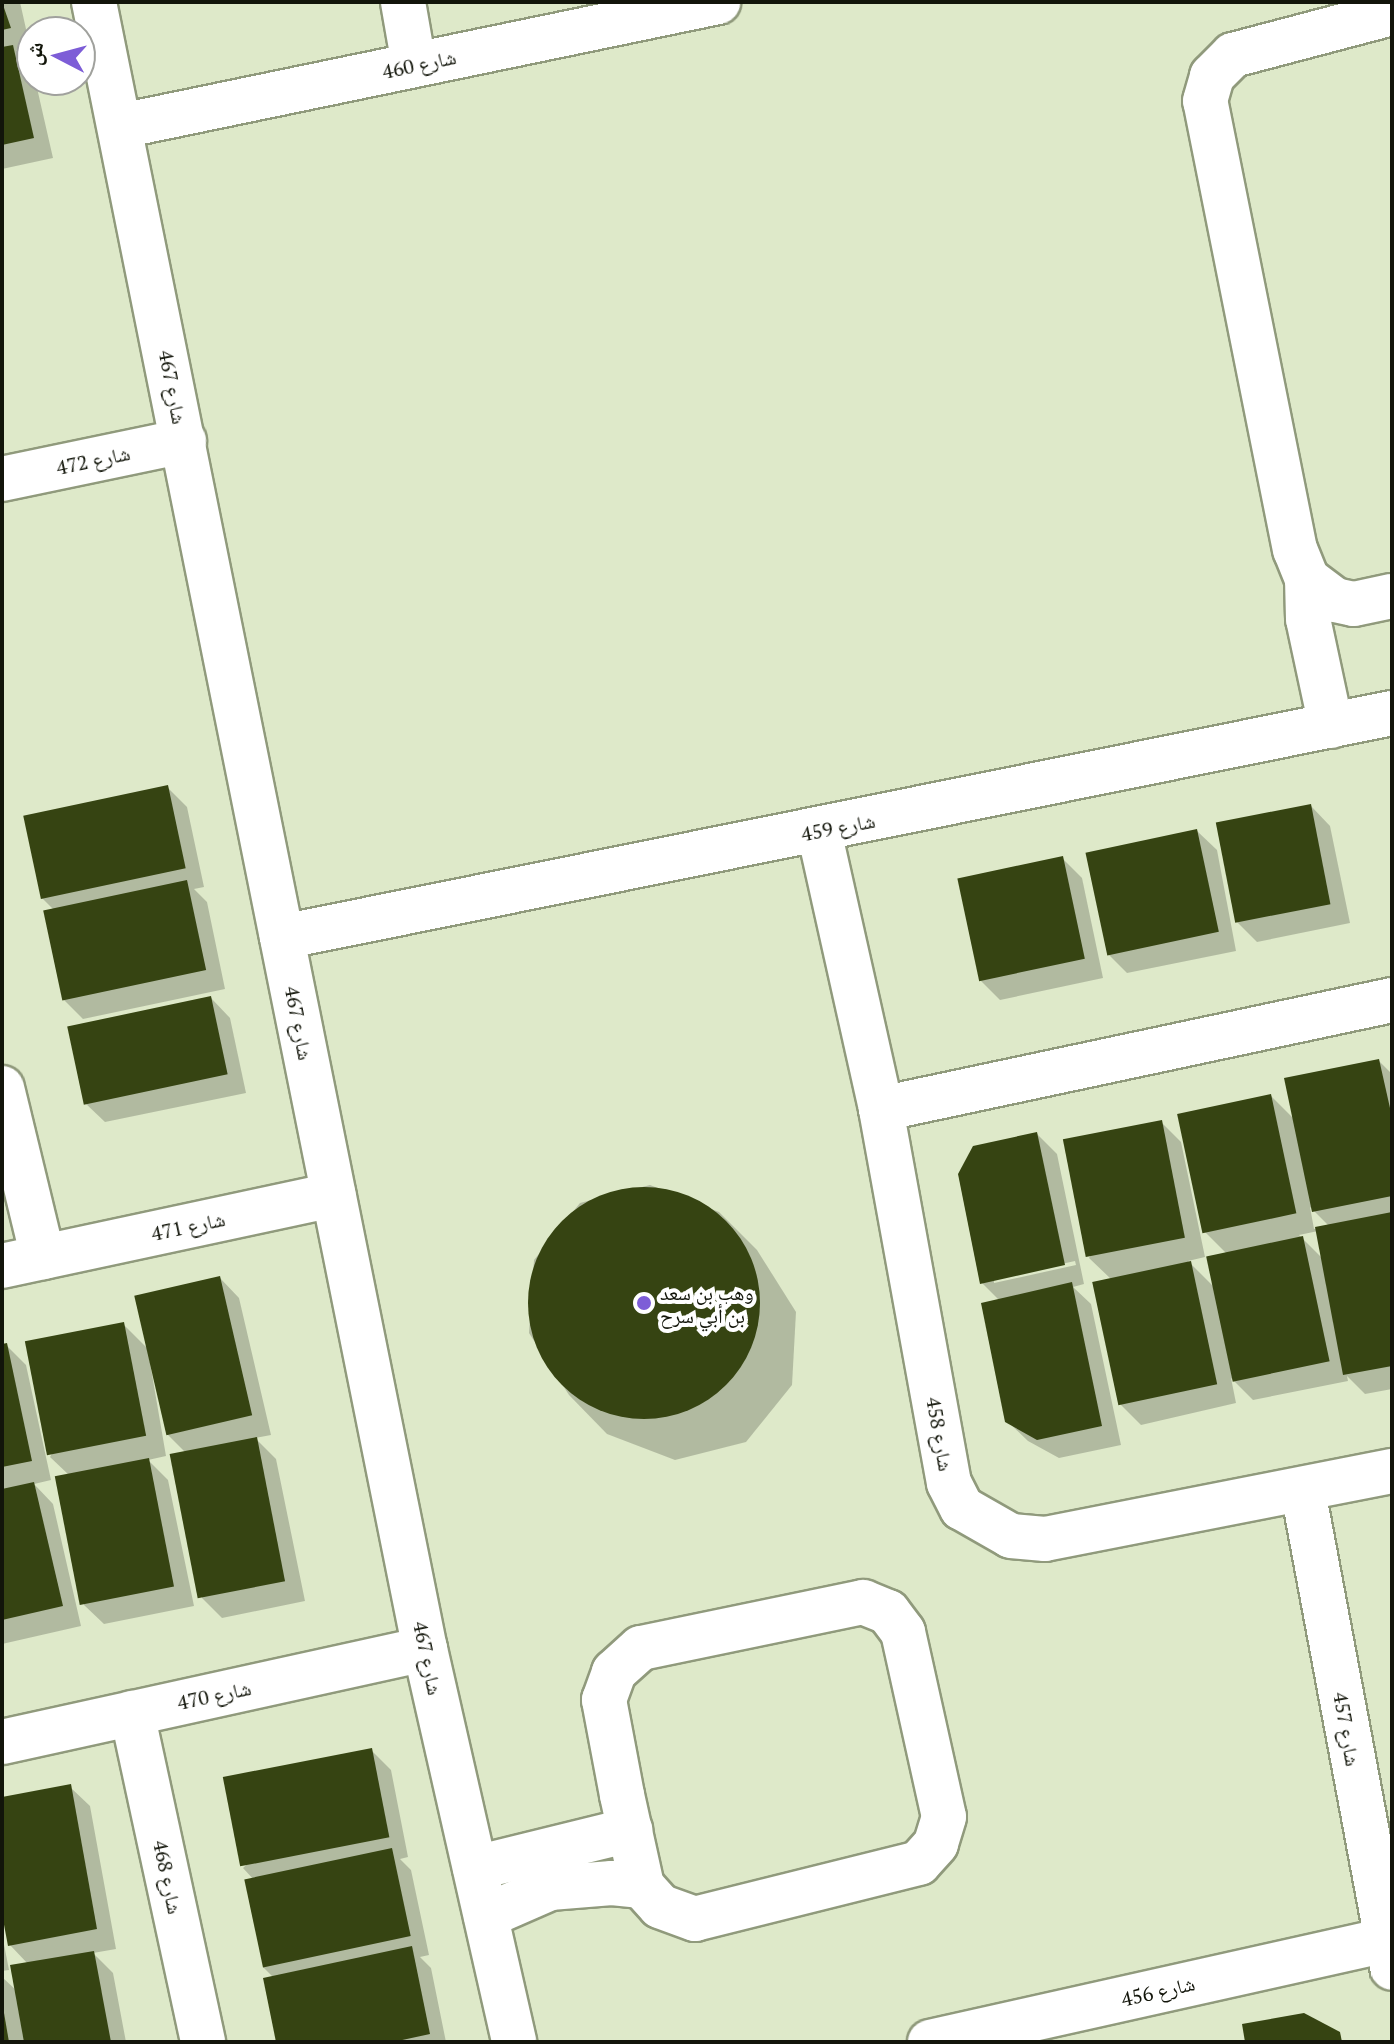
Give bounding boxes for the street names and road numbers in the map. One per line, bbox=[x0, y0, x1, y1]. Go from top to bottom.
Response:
street label: شارع 460 bbox=[380, 44, 458, 84]
street label: شارع 467 bbox=[154, 348, 192, 426]
street label: شارع 472 bbox=[54, 440, 132, 480]
street label: شارع 459 bbox=[799, 808, 877, 846]
street label: شارع 467 bbox=[280, 984, 318, 1062]
street label: شارع 471 bbox=[149, 1206, 227, 1246]
street label: شارع 458 bbox=[922, 1395, 958, 1473]
street label: شارع 467 bbox=[408, 1619, 448, 1697]
street label: شارع 470 bbox=[175, 1675, 253, 1715]
street label: شارع 457 bbox=[1329, 1690, 1365, 1768]
street label: شارع 468 bbox=[148, 1838, 188, 1916]
street label: شارع 456 bbox=[1119, 1971, 1197, 2011]

